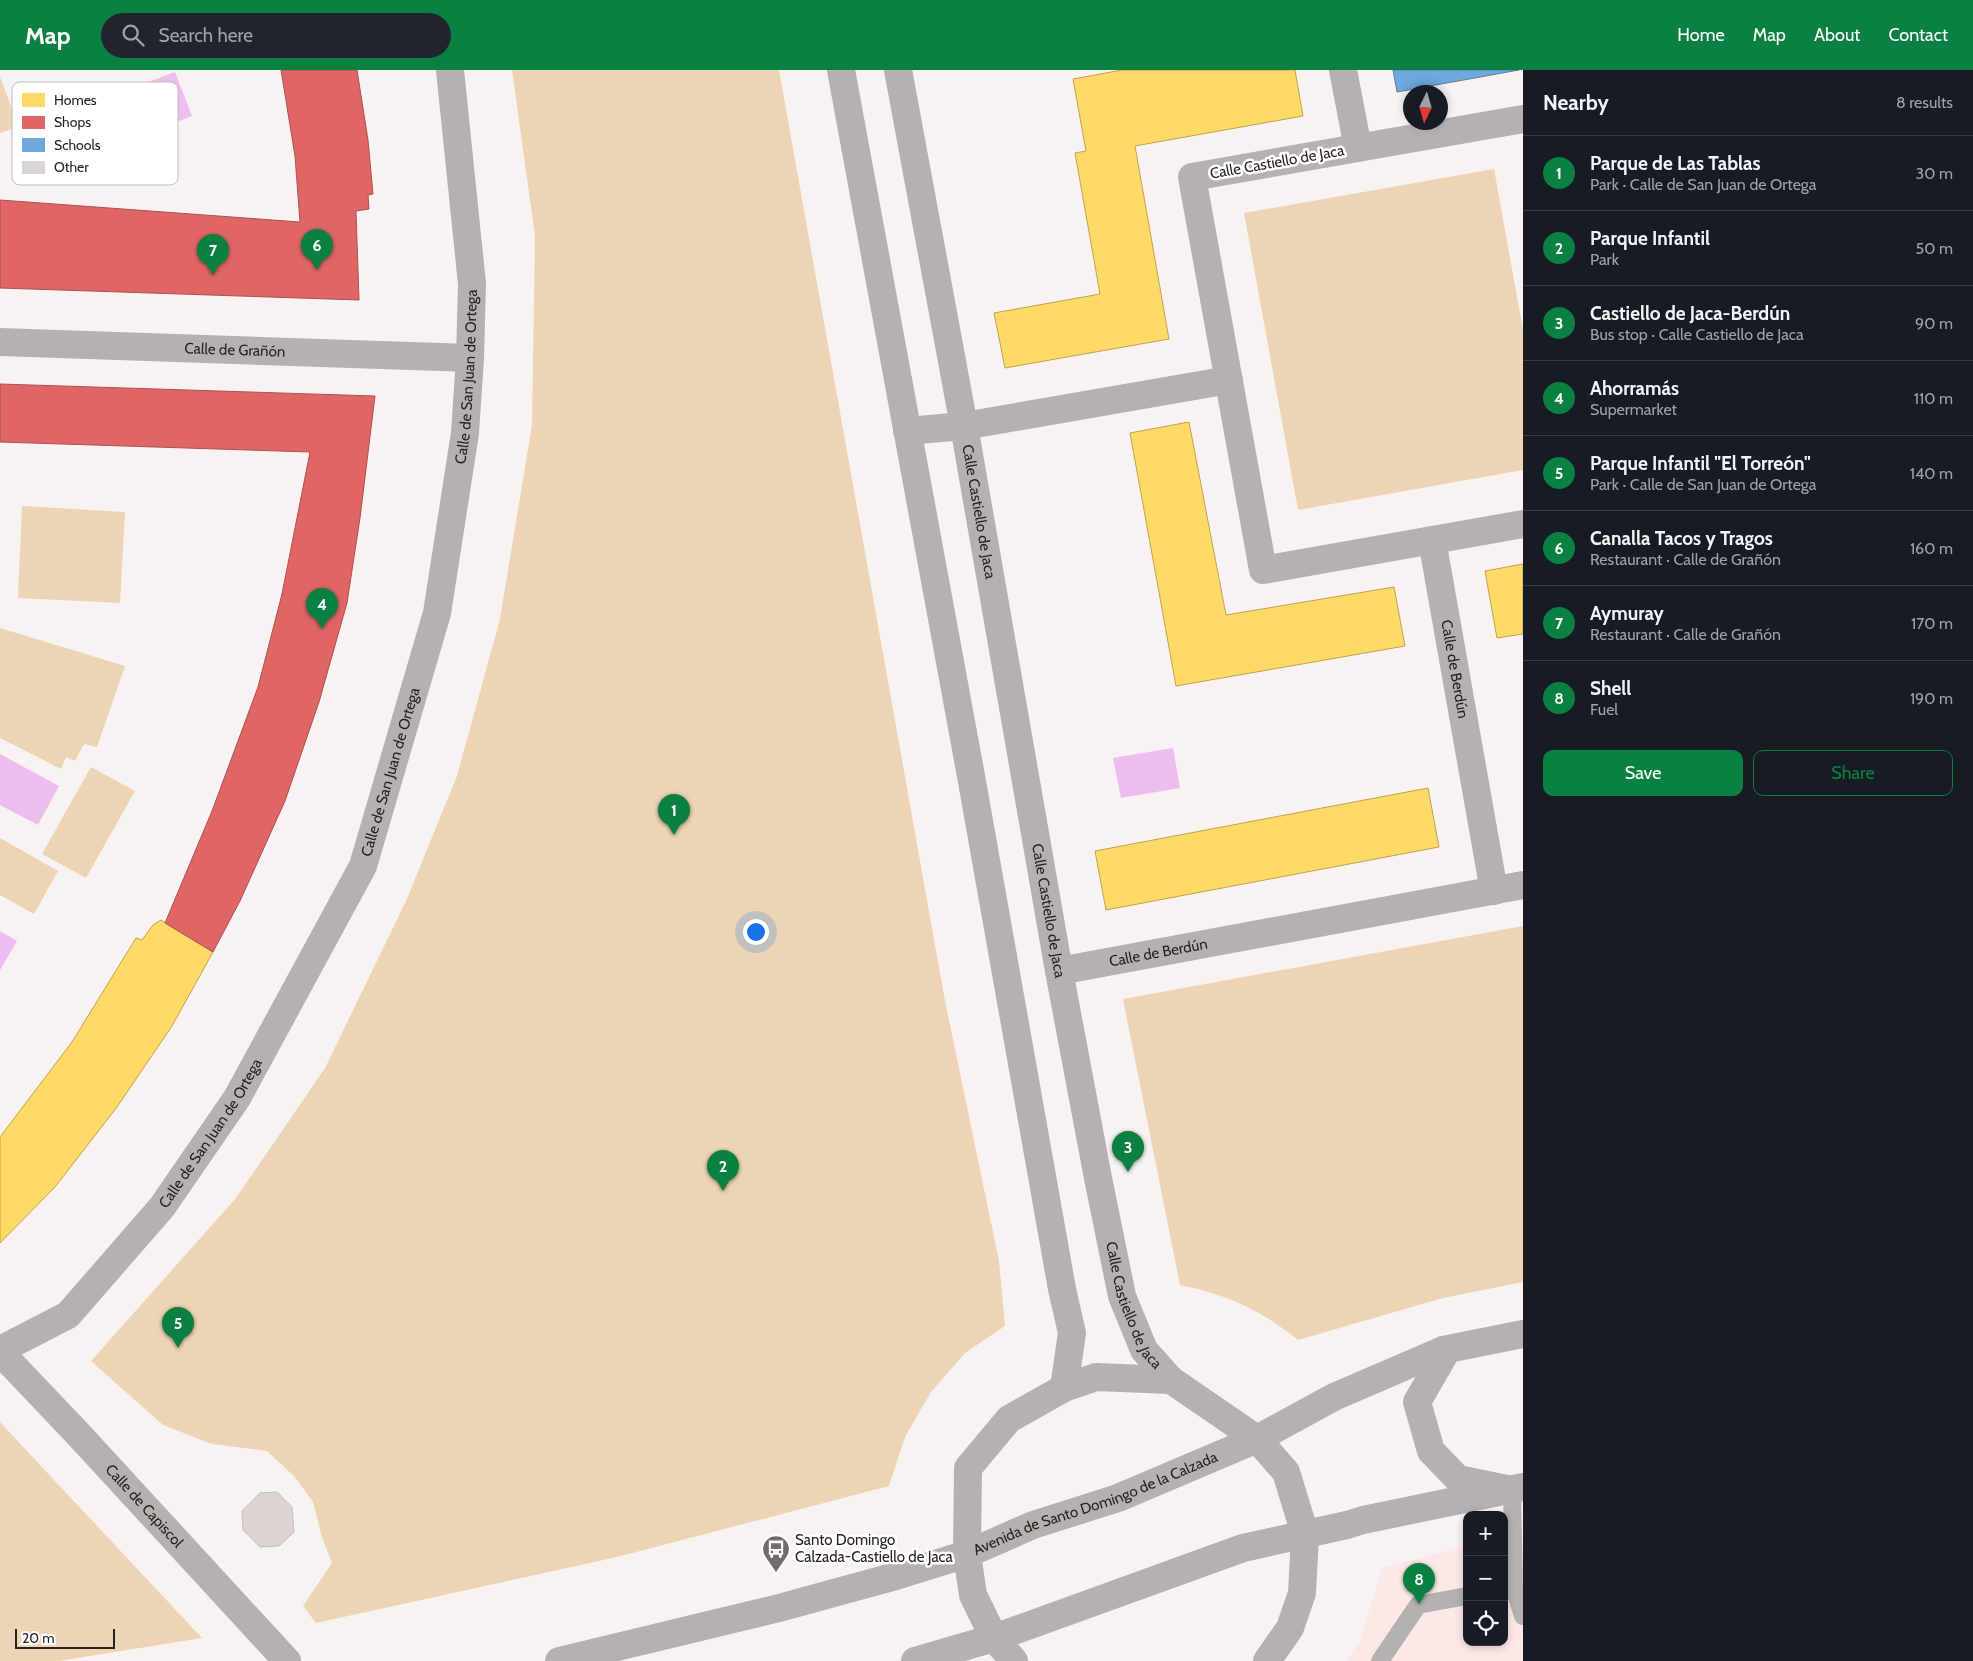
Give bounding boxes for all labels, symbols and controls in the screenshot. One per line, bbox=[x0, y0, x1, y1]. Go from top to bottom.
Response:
search box bbox=[101, 13, 451, 58]
text: Map bbox=[25, 21, 71, 50]
icon: search bbox=[119, 21, 147, 49]
text: Search here bbox=[159, 24, 253, 47]
text: Home bbox=[1677, 24, 1725, 46]
text: Map bbox=[1753, 24, 1786, 46]
text: About bbox=[1814, 24, 1860, 46]
text: Contact bbox=[1888, 24, 1948, 46]
legend bbox=[12, 82, 178, 185]
north arrow bbox=[1403, 85, 1448, 130]
text: Nearby bbox=[1543, 90, 1609, 115]
text: Homes bbox=[54, 91, 97, 109]
text: 8 results bbox=[1896, 93, 1953, 112]
text: Shops bbox=[54, 113, 91, 131]
text: Schools bbox=[54, 136, 101, 154]
street label: Calle Castiello de Jaca bbox=[1208, 141, 1346, 183]
text: Parque de Las Tablas bbox=[1590, 152, 1761, 175]
text: Other bbox=[54, 158, 89, 176]
text: 1 bbox=[1556, 164, 1562, 183]
text: 30 m bbox=[1916, 164, 1953, 183]
text: Park · Calle de San Juan de Ortega bbox=[1590, 175, 1817, 194]
text: Parque Infantil bbox=[1590, 227, 1710, 250]
pin: 6 bbox=[301, 229, 333, 270]
pin: 7 bbox=[197, 234, 229, 275]
text: 2 bbox=[1555, 239, 1563, 258]
text: 50 m bbox=[1916, 239, 1953, 258]
text: Park bbox=[1590, 250, 1619, 269]
street label: Calle de San Juan de Ortega bbox=[451, 288, 481, 465]
text: Castiello de Jaca-Berdún bbox=[1590, 302, 1790, 325]
text: 3 bbox=[1555, 314, 1563, 333]
text: 90 m bbox=[1915, 314, 1953, 333]
text: Bus stop · Calle Castiello de Jaca bbox=[1590, 325, 1804, 344]
street label: Calle de Grañón bbox=[184, 339, 286, 361]
text: Ahorramás bbox=[1590, 377, 1679, 400]
text: 4 bbox=[1554, 389, 1564, 408]
text: 110 m bbox=[1914, 389, 1953, 408]
text: Supermarket bbox=[1590, 400, 1677, 419]
street label: Calle Castiello de Jaca bbox=[958, 443, 1000, 581]
text: Parque Infantil "El Torreón" bbox=[1590, 452, 1811, 475]
text: 5 bbox=[1555, 464, 1563, 483]
text: 140 m bbox=[1910, 464, 1953, 483]
text: Park · Calle de San Juan de Ortega bbox=[1590, 475, 1817, 494]
text: Canalla Tacos y Tragos bbox=[1590, 527, 1773, 550]
text: 6 bbox=[1555, 539, 1564, 558]
text: 160 m bbox=[1910, 539, 1953, 558]
text: Restaurant · Calle de Grañón bbox=[1590, 550, 1781, 569]
pin: 4 bbox=[306, 588, 338, 629]
text: Aymuray bbox=[1590, 602, 1664, 625]
text: 7 bbox=[1555, 614, 1563, 633]
text: 170 m bbox=[1911, 614, 1953, 633]
street label: Calle de Berdún bbox=[1437, 618, 1472, 720]
text: Restaurant · Calle de Grañón bbox=[1590, 625, 1781, 644]
text: Shell bbox=[1590, 677, 1631, 700]
street label: Calle de San Juan de Ortega bbox=[357, 685, 424, 858]
text: 8 bbox=[1554, 689, 1564, 708]
text: 190 m bbox=[1910, 689, 1953, 708]
text: Fuel bbox=[1590, 700, 1618, 719]
button: Save bbox=[1543, 750, 1743, 796]
button: Share bbox=[1753, 750, 1953, 796]
pin: 1 bbox=[658, 794, 690, 835]
street label: Calle Castiello de Jaca bbox=[1028, 842, 1069, 980]
your location bbox=[743, 919, 769, 945]
street label: Calle de Berdún bbox=[1108, 935, 1209, 971]
street label: Calle de San Juan de Ortega bbox=[155, 1055, 266, 1211]
pin: 3 bbox=[1112, 1131, 1144, 1172]
pin: 2 bbox=[707, 1150, 739, 1191]
street label: Calle Castiello de Jaca bbox=[1102, 1240, 1166, 1373]
pin: 5 bbox=[162, 1307, 194, 1348]
street label: Avenida de Santo Domingo de la Calzada bbox=[970, 1448, 1221, 1559]
street label: Calle de Capiscol bbox=[102, 1461, 187, 1552]
map controls bbox=[1463, 1511, 1508, 1646]
button: + bbox=[1463, 1511, 1508, 1556]
place label: Santo Domingo Calzada-Castiello de Jaca bbox=[795, 1531, 953, 1566]
bus stop icon: Santo Domingo Calzada-Castiello de Jaca bbox=[761, 1534, 791, 1573]
button: − bbox=[1463, 1556, 1508, 1601]
pin: 8 bbox=[1403, 1563, 1435, 1604]
button: locate bbox=[1463, 1601, 1508, 1646]
scale bar bbox=[15, 1626, 115, 1649]
text: 20 m bbox=[22, 1629, 55, 1647]

